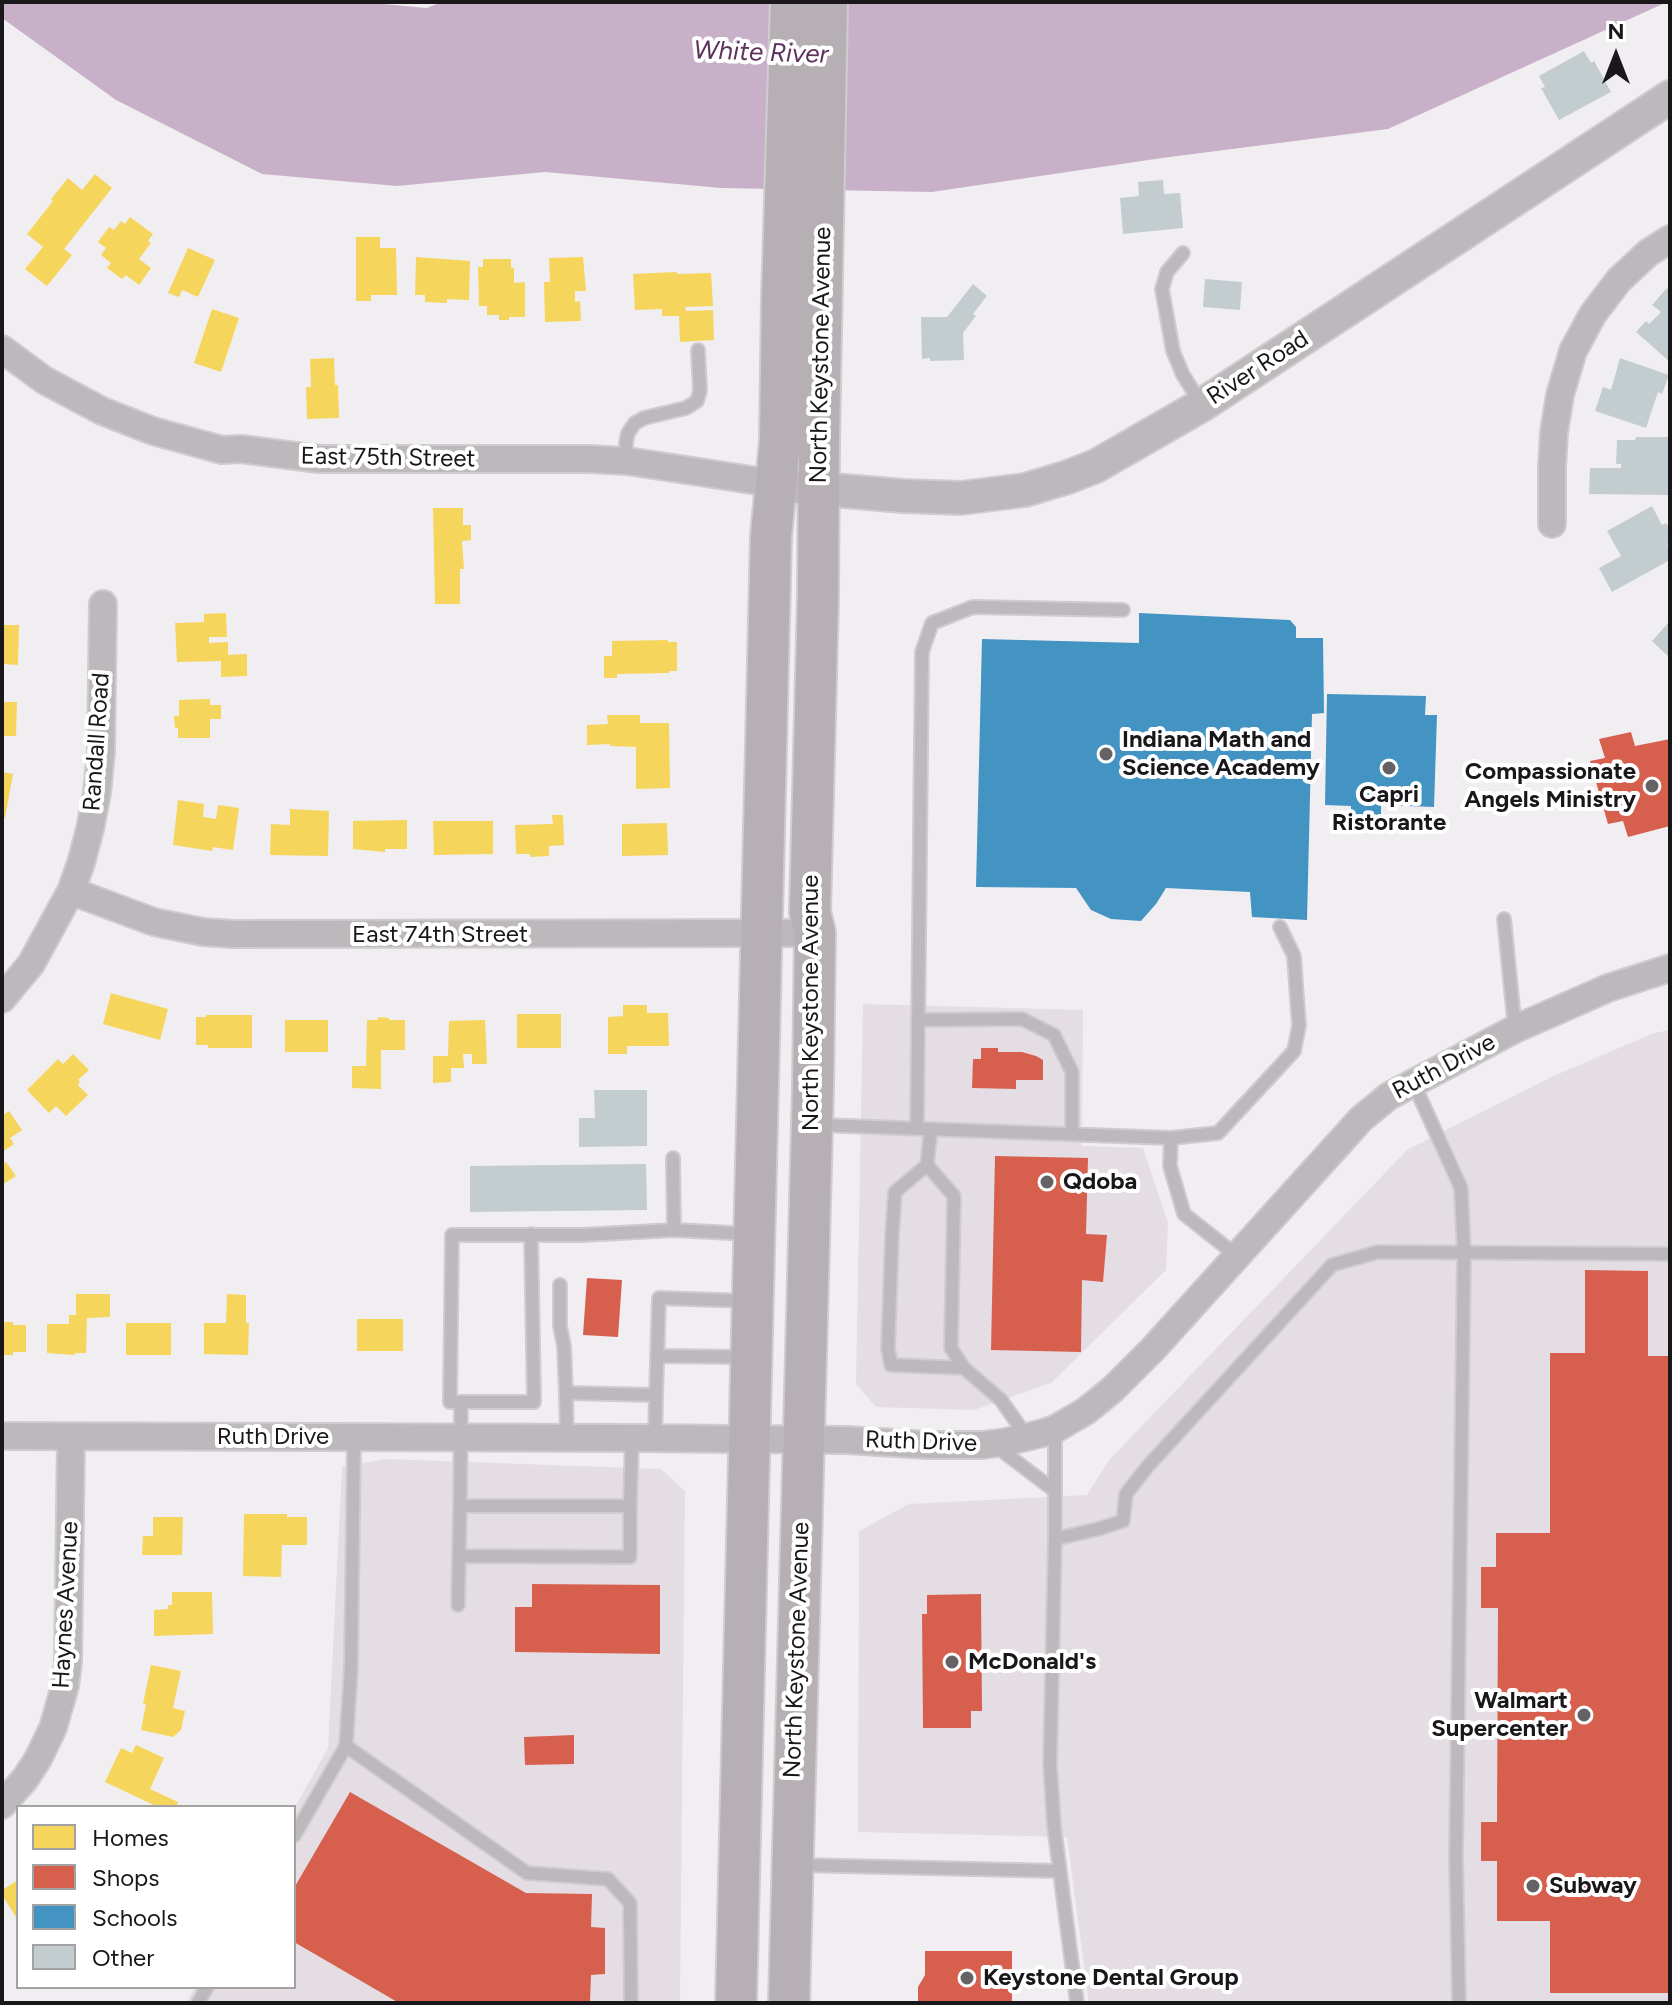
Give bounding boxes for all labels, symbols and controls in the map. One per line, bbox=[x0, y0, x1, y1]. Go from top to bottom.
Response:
north arrow bbox=[1576, 16, 1656, 96]
text: N bbox=[1607, 18, 1625, 45]
water label: White River bbox=[693, 35, 829, 71]
street label: North Keystone Avenue bbox=[804, 226, 838, 484]
street label: River Road bbox=[1202, 325, 1314, 411]
street label: East 75th Street bbox=[300, 442, 476, 474]
street label: Randall Road bbox=[78, 672, 116, 812]
place label: Indiana Math and Science Academy bbox=[1122, 726, 1320, 782]
marker: Indiana Math and Science Academy bbox=[1097, 745, 1115, 763]
place label: Compassionate Angels Ministry bbox=[1464, 758, 1636, 814]
marker: Capri Ristorante bbox=[1380, 759, 1398, 777]
marker: Compassionate Angels Ministry bbox=[1643, 777, 1661, 795]
place label: Capri Ristorante bbox=[1332, 781, 1446, 837]
street label: North Keystone Avenue bbox=[797, 875, 825, 1131]
street label: East 74th Street bbox=[352, 921, 528, 949]
street label: Ruth Drive bbox=[1388, 1028, 1500, 1106]
place label: Qdoba bbox=[1063, 1168, 1137, 1196]
marker: Qdoba bbox=[1038, 1173, 1056, 1191]
street label: Ruth Drive bbox=[217, 1423, 329, 1451]
street label: Ruth Drive bbox=[864, 1426, 978, 1458]
street label: Haynes Avenue bbox=[47, 1521, 85, 1689]
street label: North Keystone Avenue bbox=[778, 1521, 816, 1779]
place label: McDonald's bbox=[968, 1648, 1096, 1676]
marker: McDonald's bbox=[943, 1653, 961, 1671]
place label: Walmart Supercenter bbox=[1431, 1687, 1568, 1743]
marker: Walmart Supercenter bbox=[1575, 1706, 1593, 1724]
legend bbox=[16, 1805, 296, 1989]
text: Homes bbox=[92, 1823, 169, 1852]
text: Shops bbox=[92, 1863, 159, 1892]
place label: Subway bbox=[1549, 1872, 1637, 1900]
marker: Subway bbox=[1524, 1877, 1542, 1895]
text: Schools bbox=[92, 1903, 177, 1932]
text: Other bbox=[92, 1943, 154, 1972]
place label: Keystone Dental Group bbox=[983, 1964, 1239, 1992]
marker: Keystone Dental Group bbox=[958, 1969, 976, 1987]

